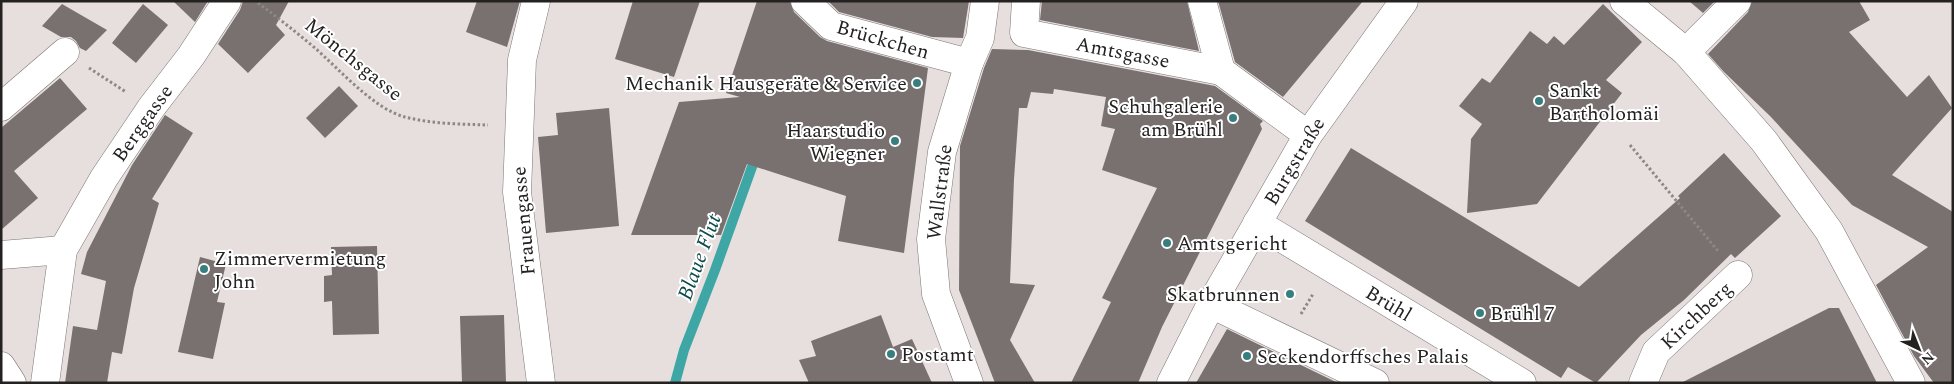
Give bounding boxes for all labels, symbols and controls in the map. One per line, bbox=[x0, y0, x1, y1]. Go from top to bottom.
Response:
street label: Mönchsgasse bbox=[298, 11, 409, 109]
street label: Brückchen bbox=[833, 12, 933, 68]
street label: Amtsgasse bbox=[1073, 29, 1172, 77]
place label: Mechanik Hausgeräte & Service bbox=[625, 69, 907, 99]
place label: Sankt Bartholomäi bbox=[1549, 76, 1659, 129]
marker: Mechanik Hausgeräte & Service bbox=[911, 77, 923, 89]
street label: Berggasse bbox=[105, 79, 181, 169]
place label: Schuhgalerie am Brühl bbox=[1108, 92, 1223, 145]
marker: Sankt Bartholomäi bbox=[1533, 95, 1545, 107]
marker: Schuhgalerie am Brühl bbox=[1227, 112, 1239, 124]
street label: Burgstraße bbox=[1257, 112, 1333, 211]
place label: Haarstudio Wiegner bbox=[786, 116, 885, 169]
marker: Haarstudio Wiegner bbox=[889, 135, 901, 147]
street label: Wallstraße bbox=[919, 143, 961, 242]
street label: Frauengasse bbox=[504, 165, 544, 277]
water label: Blaue Flut bbox=[670, 209, 730, 305]
place label: Amtsgericht bbox=[1177, 229, 1288, 259]
marker: Amtsgericht bbox=[1161, 237, 1173, 249]
place label: Zimmervermietung John bbox=[214, 244, 386, 297]
marker: Zimmervermietung John bbox=[198, 263, 210, 275]
street label: Kirchberg bbox=[1654, 274, 1740, 357]
street label: Brühl bbox=[1359, 278, 1418, 330]
place label: Skatbrunnen bbox=[1167, 280, 1280, 310]
marker: Skatbrunnen bbox=[1284, 288, 1296, 300]
place label: Brühl 7 bbox=[1490, 299, 1555, 329]
marker: Brühl 7 bbox=[1474, 307, 1486, 319]
north arrow bbox=[1894, 324, 1944, 374]
place label: Postamt bbox=[901, 340, 974, 370]
place label: Seckendorffsches Palais bbox=[1257, 342, 1469, 372]
text: N bbox=[1916, 347, 1939, 370]
marker: Postamt bbox=[885, 348, 897, 360]
marker: Seckendorffsches Palais bbox=[1241, 350, 1253, 362]

